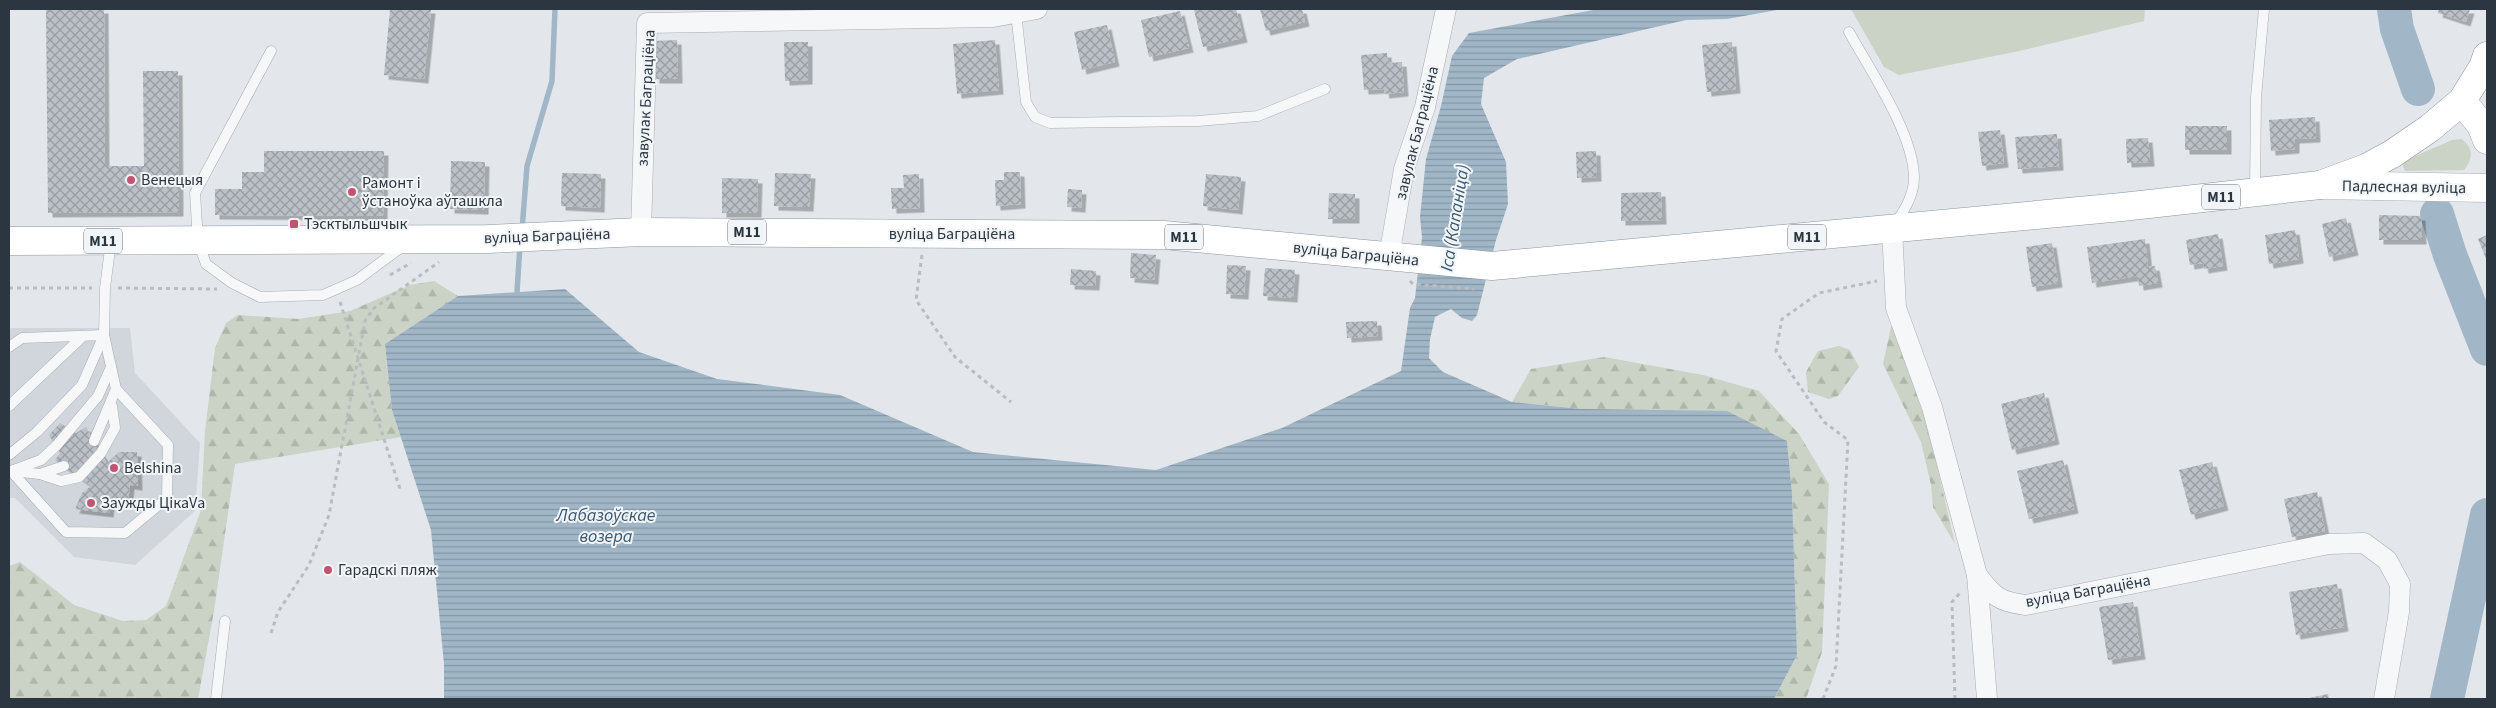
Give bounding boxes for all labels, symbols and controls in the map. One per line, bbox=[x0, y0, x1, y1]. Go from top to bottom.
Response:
street label: завулак Баграціёна bbox=[631, 29, 661, 167]
street label: завулак Баграціёна bbox=[1390, 64, 1444, 202]
water label: Іса (Капаніца) bbox=[1434, 163, 1476, 273]
place label: Венецыя bbox=[141, 169, 203, 191]
place label: Рамонт і ўстаноўка аўташкла bbox=[362, 172, 503, 212]
marker: Венецыя bbox=[125, 174, 137, 186]
street label: Падлесная вуліца bbox=[2342, 175, 2466, 199]
road number: М11 bbox=[2202, 184, 2240, 210]
marker: Рамонт і ўстаноўка аўташкла bbox=[346, 186, 358, 198]
place label: Тэсктыльшчык bbox=[304, 213, 408, 235]
marker: Тэсктыльшчык bbox=[288, 218, 300, 230]
road number: М11 bbox=[728, 220, 766, 244]
street label: вуліца Баграціёна bbox=[483, 223, 611, 249]
street label: вуліца Баграціёна bbox=[889, 223, 1015, 245]
road number: М11 bbox=[1165, 224, 1203, 250]
road number: М11 bbox=[1788, 224, 1826, 250]
road number: М11 bbox=[84, 228, 122, 254]
street label: вуліца Баграціёна bbox=[1292, 236, 1420, 272]
place label: Belshina bbox=[124, 457, 182, 479]
marker: Belshina bbox=[108, 462, 120, 474]
place label: Заужды ЦікаVа bbox=[101, 492, 205, 514]
marker: Заужды ЦікаVа bbox=[85, 497, 97, 509]
water label: Лабазоўскае возера bbox=[556, 503, 656, 549]
place label: Гарадскі пляж bbox=[338, 559, 437, 581]
marker: Гарадскі пляж bbox=[322, 564, 334, 576]
street label: вуліца Баграціёна bbox=[2024, 569, 2152, 613]

